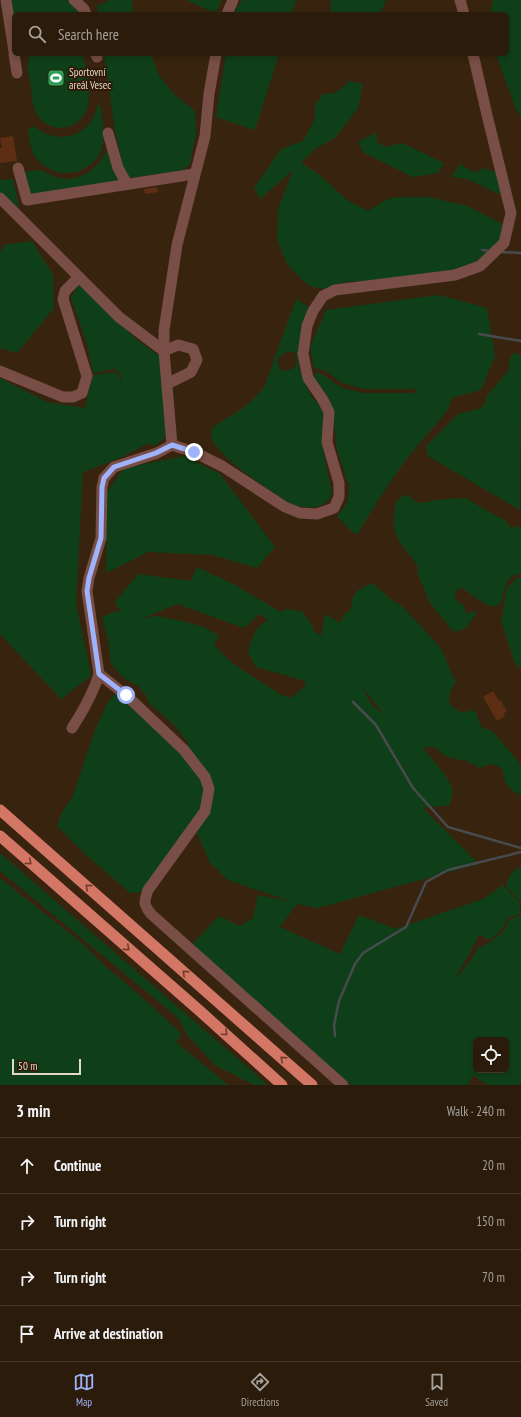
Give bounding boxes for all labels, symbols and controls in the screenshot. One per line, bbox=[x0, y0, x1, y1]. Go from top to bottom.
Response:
search box bbox=[12, 12, 509, 56]
icon: search bbox=[26, 23, 48, 45]
text: Search here bbox=[58, 25, 119, 44]
place label: Sportovní areál Vesec bbox=[69, 65, 111, 92]
sports icon: Sportovní areál Vesec bbox=[46, 68, 66, 88]
route end bbox=[185, 443, 203, 461]
route start bbox=[117, 686, 135, 704]
one-way arrow bbox=[25, 857, 32, 864]
one-way arrow bbox=[85, 885, 92, 892]
one-way arrow bbox=[123, 943, 130, 950]
one-way arrow bbox=[182, 970, 190, 978]
one-way arrow bbox=[220, 1029, 228, 1036]
map controls bbox=[473, 1037, 509, 1073]
button: locate bbox=[473, 1037, 509, 1073]
scale bar bbox=[12, 1057, 81, 1076]
one-way arrow bbox=[280, 1057, 287, 1064]
text: 50 m bbox=[18, 1059, 37, 1073]
text: 3 min bbox=[16, 1100, 50, 1122]
text: Walk · 240 m bbox=[447, 1103, 505, 1120]
icon: ahead bbox=[16, 1155, 38, 1177]
text: Continue bbox=[54, 1156, 101, 1175]
text: 20 m bbox=[482, 1157, 505, 1174]
icon: right bbox=[16, 1211, 38, 1233]
text: Turn right bbox=[54, 1212, 106, 1231]
text: 150 m bbox=[476, 1213, 505, 1230]
icon: right bbox=[16, 1267, 38, 1289]
text: Turn right bbox=[54, 1268, 106, 1287]
text: 70 m bbox=[482, 1269, 505, 1286]
icon: arrive bbox=[16, 1323, 38, 1345]
text: Arrive at destination bbox=[54, 1324, 163, 1343]
tab: Map bbox=[73, 1371, 95, 1409]
tab: Directions bbox=[241, 1371, 279, 1409]
tab: Saved bbox=[425, 1371, 448, 1409]

